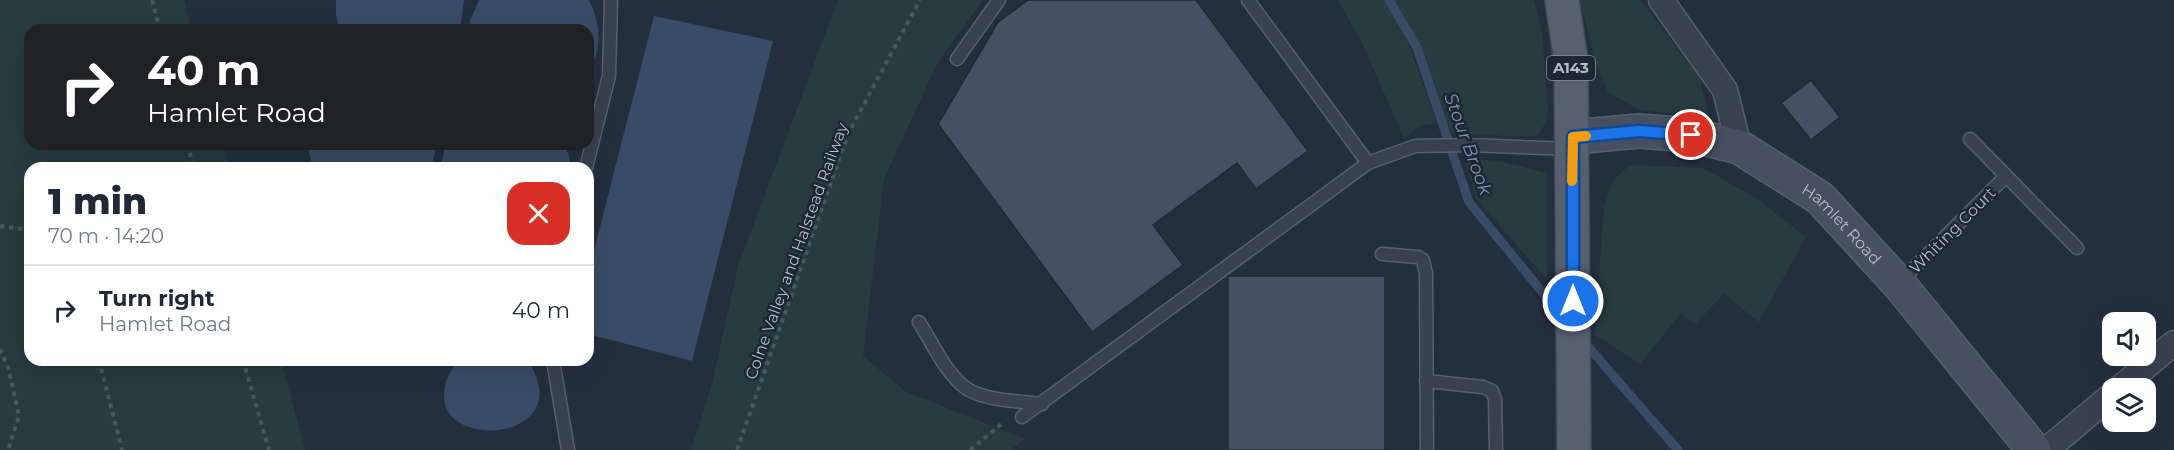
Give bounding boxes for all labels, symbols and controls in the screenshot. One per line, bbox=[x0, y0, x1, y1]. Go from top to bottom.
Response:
text: 40 m bbox=[147, 44, 260, 96]
icon: right bbox=[48, 48, 126, 126]
road number: A143 bbox=[1547, 56, 1595, 80]
water label: Stour Brook bbox=[1439, 90, 1497, 199]
text: Hamlet Road bbox=[147, 96, 326, 129]
pin bbox=[1665, 109, 1716, 160]
icon: arrive bbox=[1674, 118, 1707, 151]
street label: Colne Valley and Halstead Railway bbox=[741, 120, 852, 382]
text: 1 min bbox=[48, 179, 147, 223]
street label: Hamlet Road bbox=[1798, 180, 1885, 268]
button: close bbox=[507, 182, 570, 245]
street label: Whiting Court bbox=[1905, 183, 2000, 277]
text: 70 m · 14:20 bbox=[48, 224, 164, 248]
position arrow bbox=[1541, 269, 1605, 333]
text: Turn right bbox=[99, 285, 214, 312]
icon: right bbox=[48, 294, 81, 327]
text: 40 m bbox=[512, 297, 570, 324]
text: Hamlet Road bbox=[99, 312, 231, 336]
map controls bbox=[2102, 312, 2156, 432]
button: sound bbox=[2102, 312, 2156, 366]
button: layers bbox=[2102, 378, 2156, 432]

